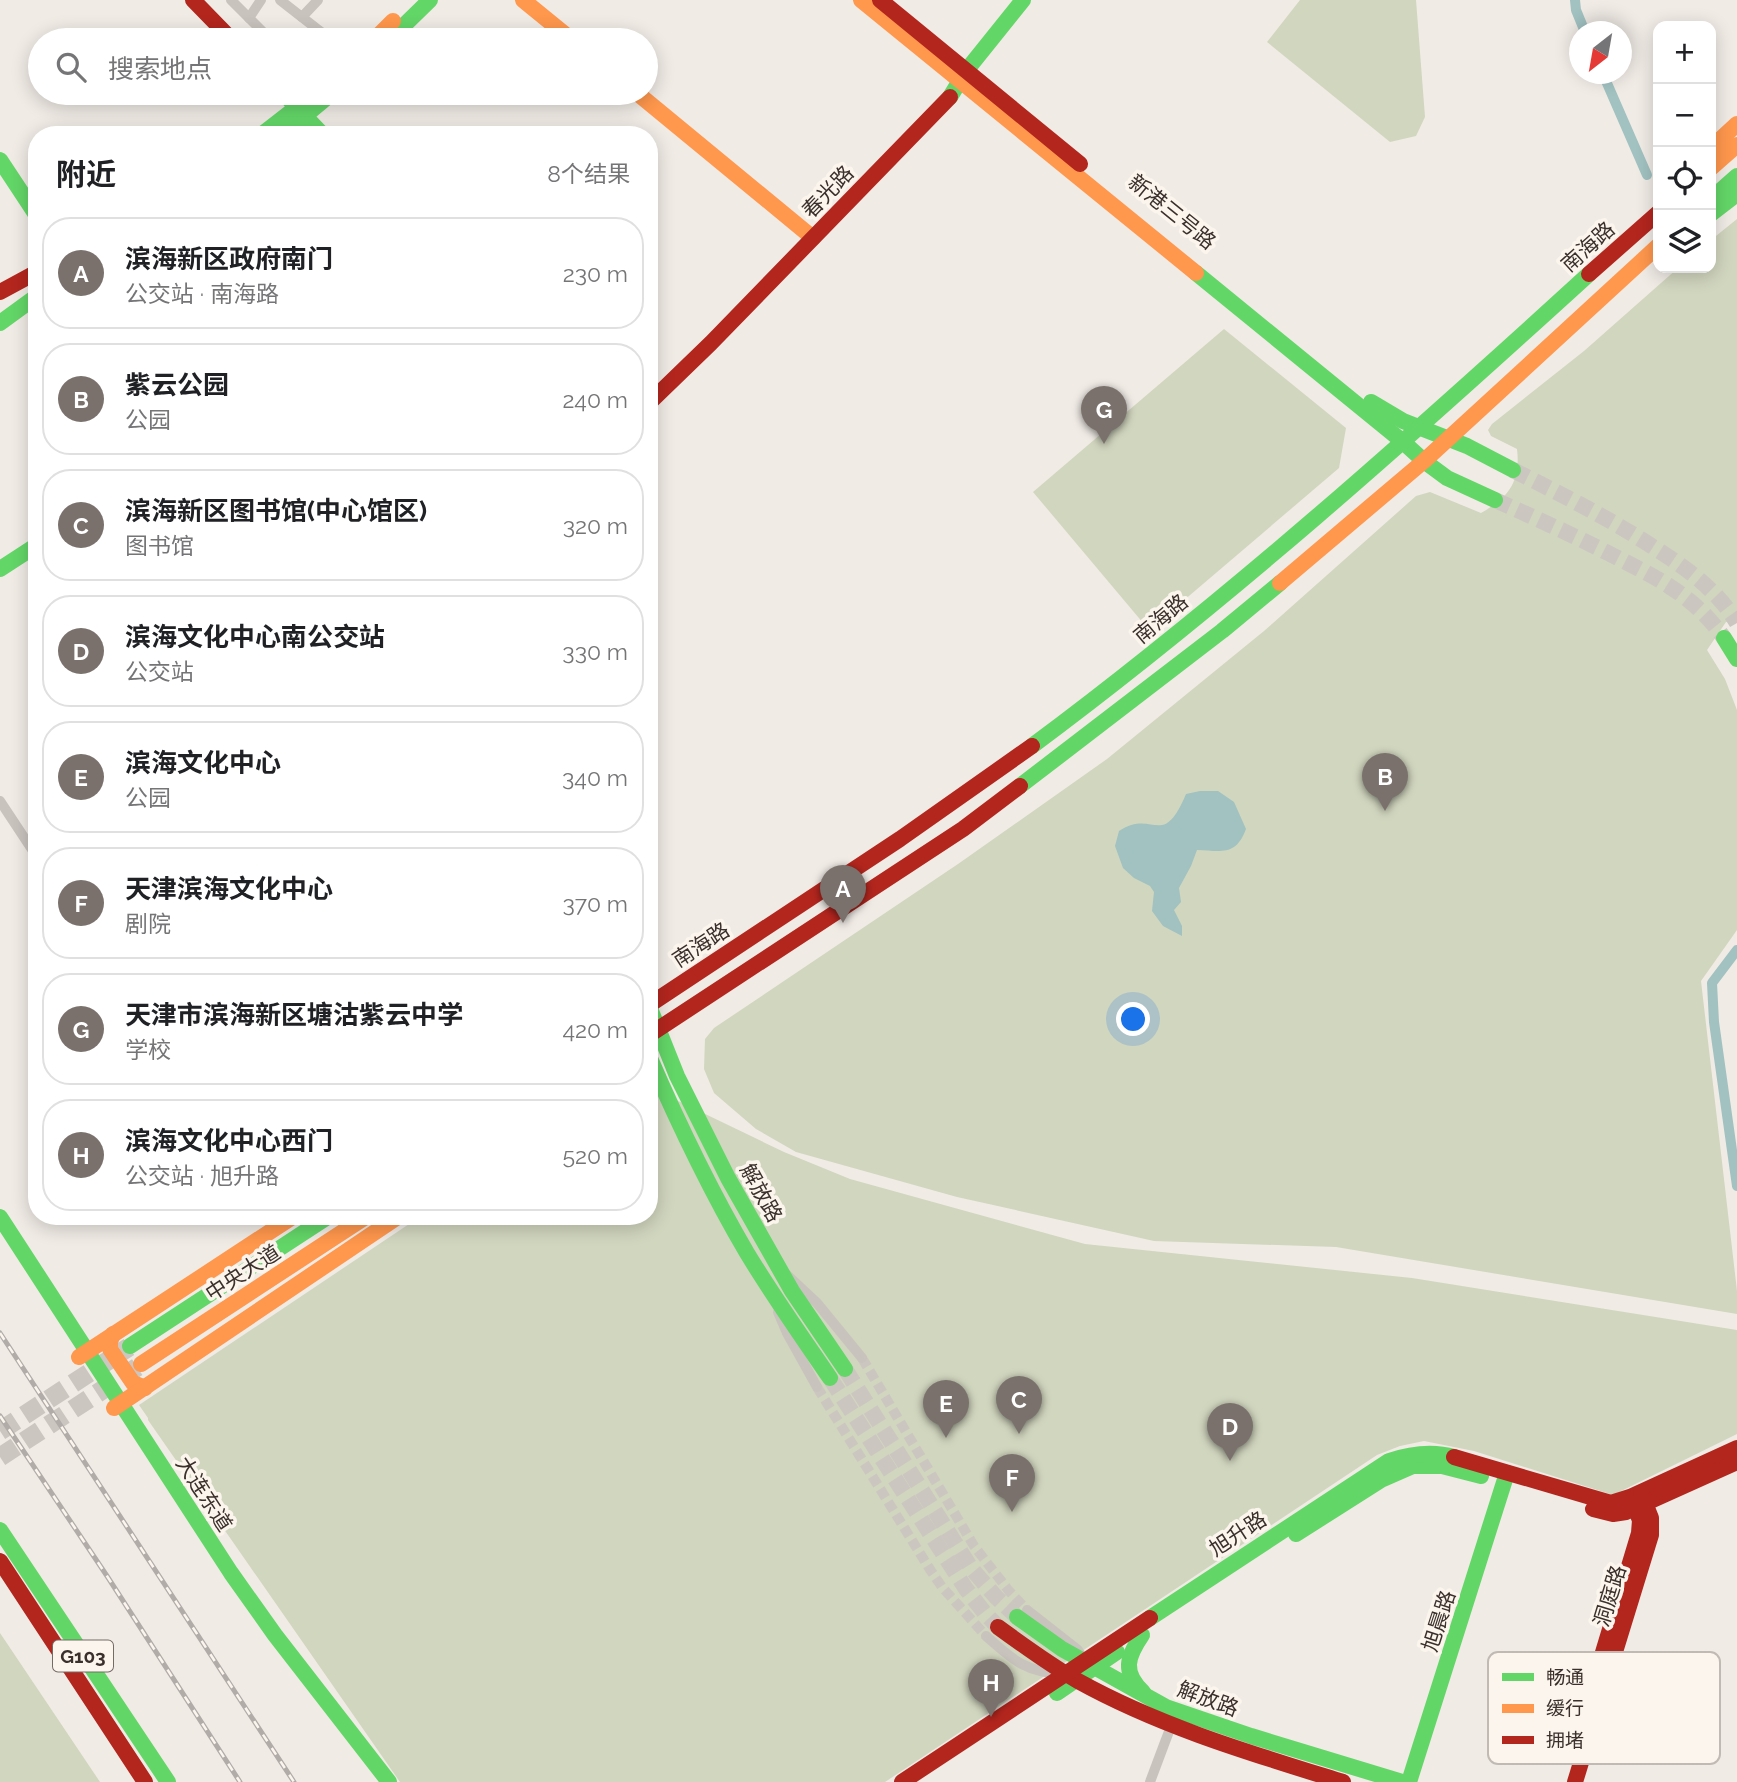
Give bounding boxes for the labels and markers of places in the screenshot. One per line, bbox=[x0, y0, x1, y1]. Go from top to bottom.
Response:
pin: G bbox=[1081, 386, 1127, 444]
pin: B bbox=[1362, 753, 1408, 811]
pin: A bbox=[820, 865, 866, 923]
pin: C bbox=[996, 1376, 1042, 1434]
pin: E bbox=[923, 1380, 969, 1438]
pin: D bbox=[1207, 1403, 1253, 1461]
pin: F bbox=[989, 1454, 1035, 1512]
pin: H bbox=[968, 1659, 1014, 1717]

